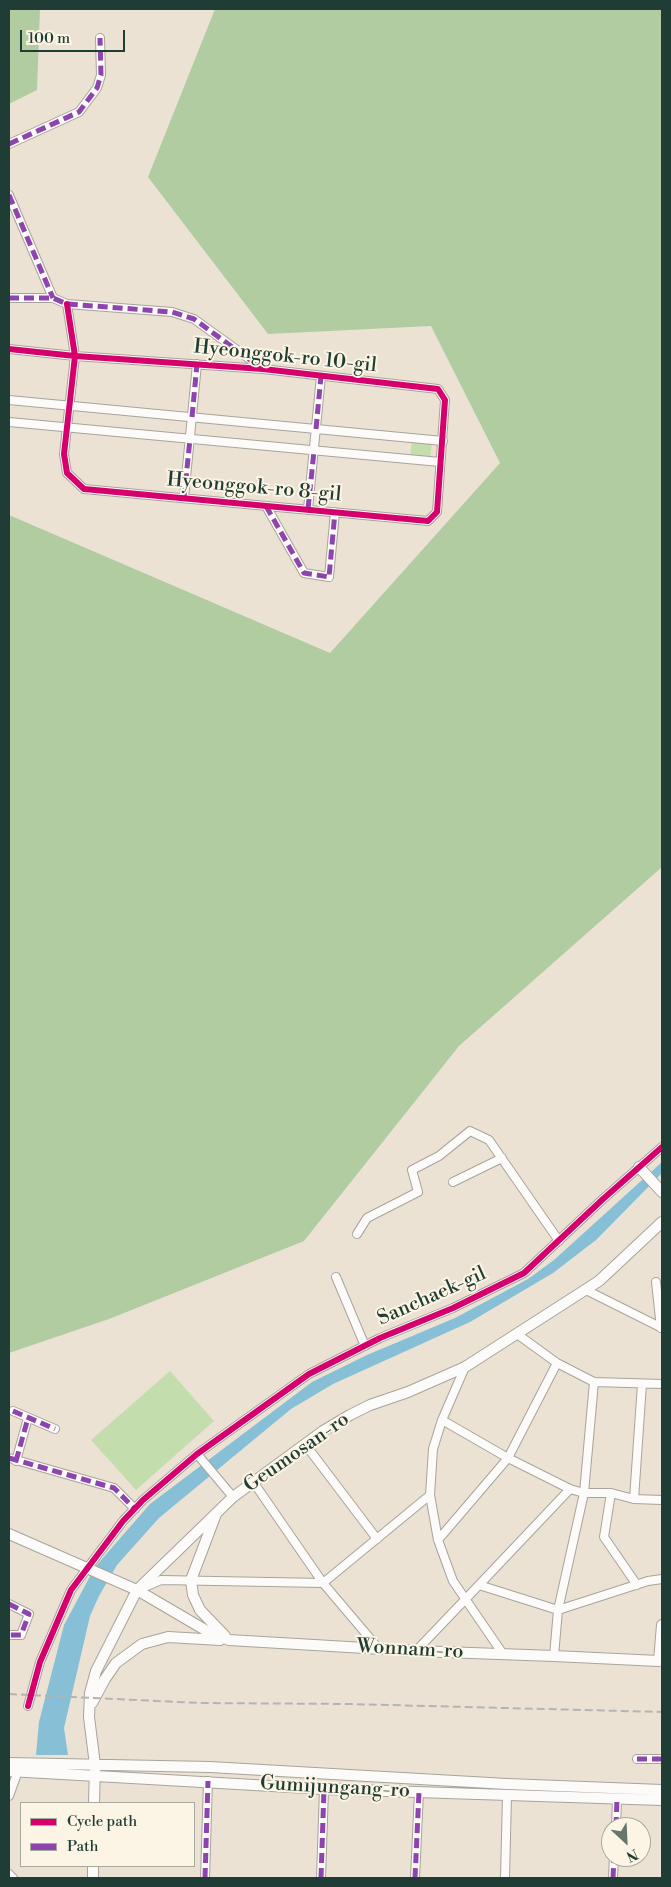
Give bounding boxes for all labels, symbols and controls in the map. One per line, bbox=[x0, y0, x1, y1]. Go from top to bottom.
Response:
scale bar bbox=[22, 20, 128, 52]
text: 100 m bbox=[28, 29, 70, 48]
street label: Hyeonggok-ro 10-gil bbox=[192, 335, 378, 379]
street label: Hyeonggok-ro 8-gil bbox=[166, 468, 342, 508]
street label: Sanchaek-gil bbox=[374, 1262, 490, 1332]
street label: Geumosan-ro bbox=[240, 1408, 354, 1498]
street label: Wonnam-ro bbox=[356, 1635, 464, 1665]
street label: Gumijungang-ro bbox=[259, 1772, 411, 1804]
legend bbox=[20, 1802, 195, 1867]
text: Cycle path bbox=[67, 1812, 137, 1831]
north arrow bbox=[601, 1817, 651, 1867]
text: Path bbox=[67, 1837, 99, 1856]
text: N bbox=[623, 1844, 641, 1865]

